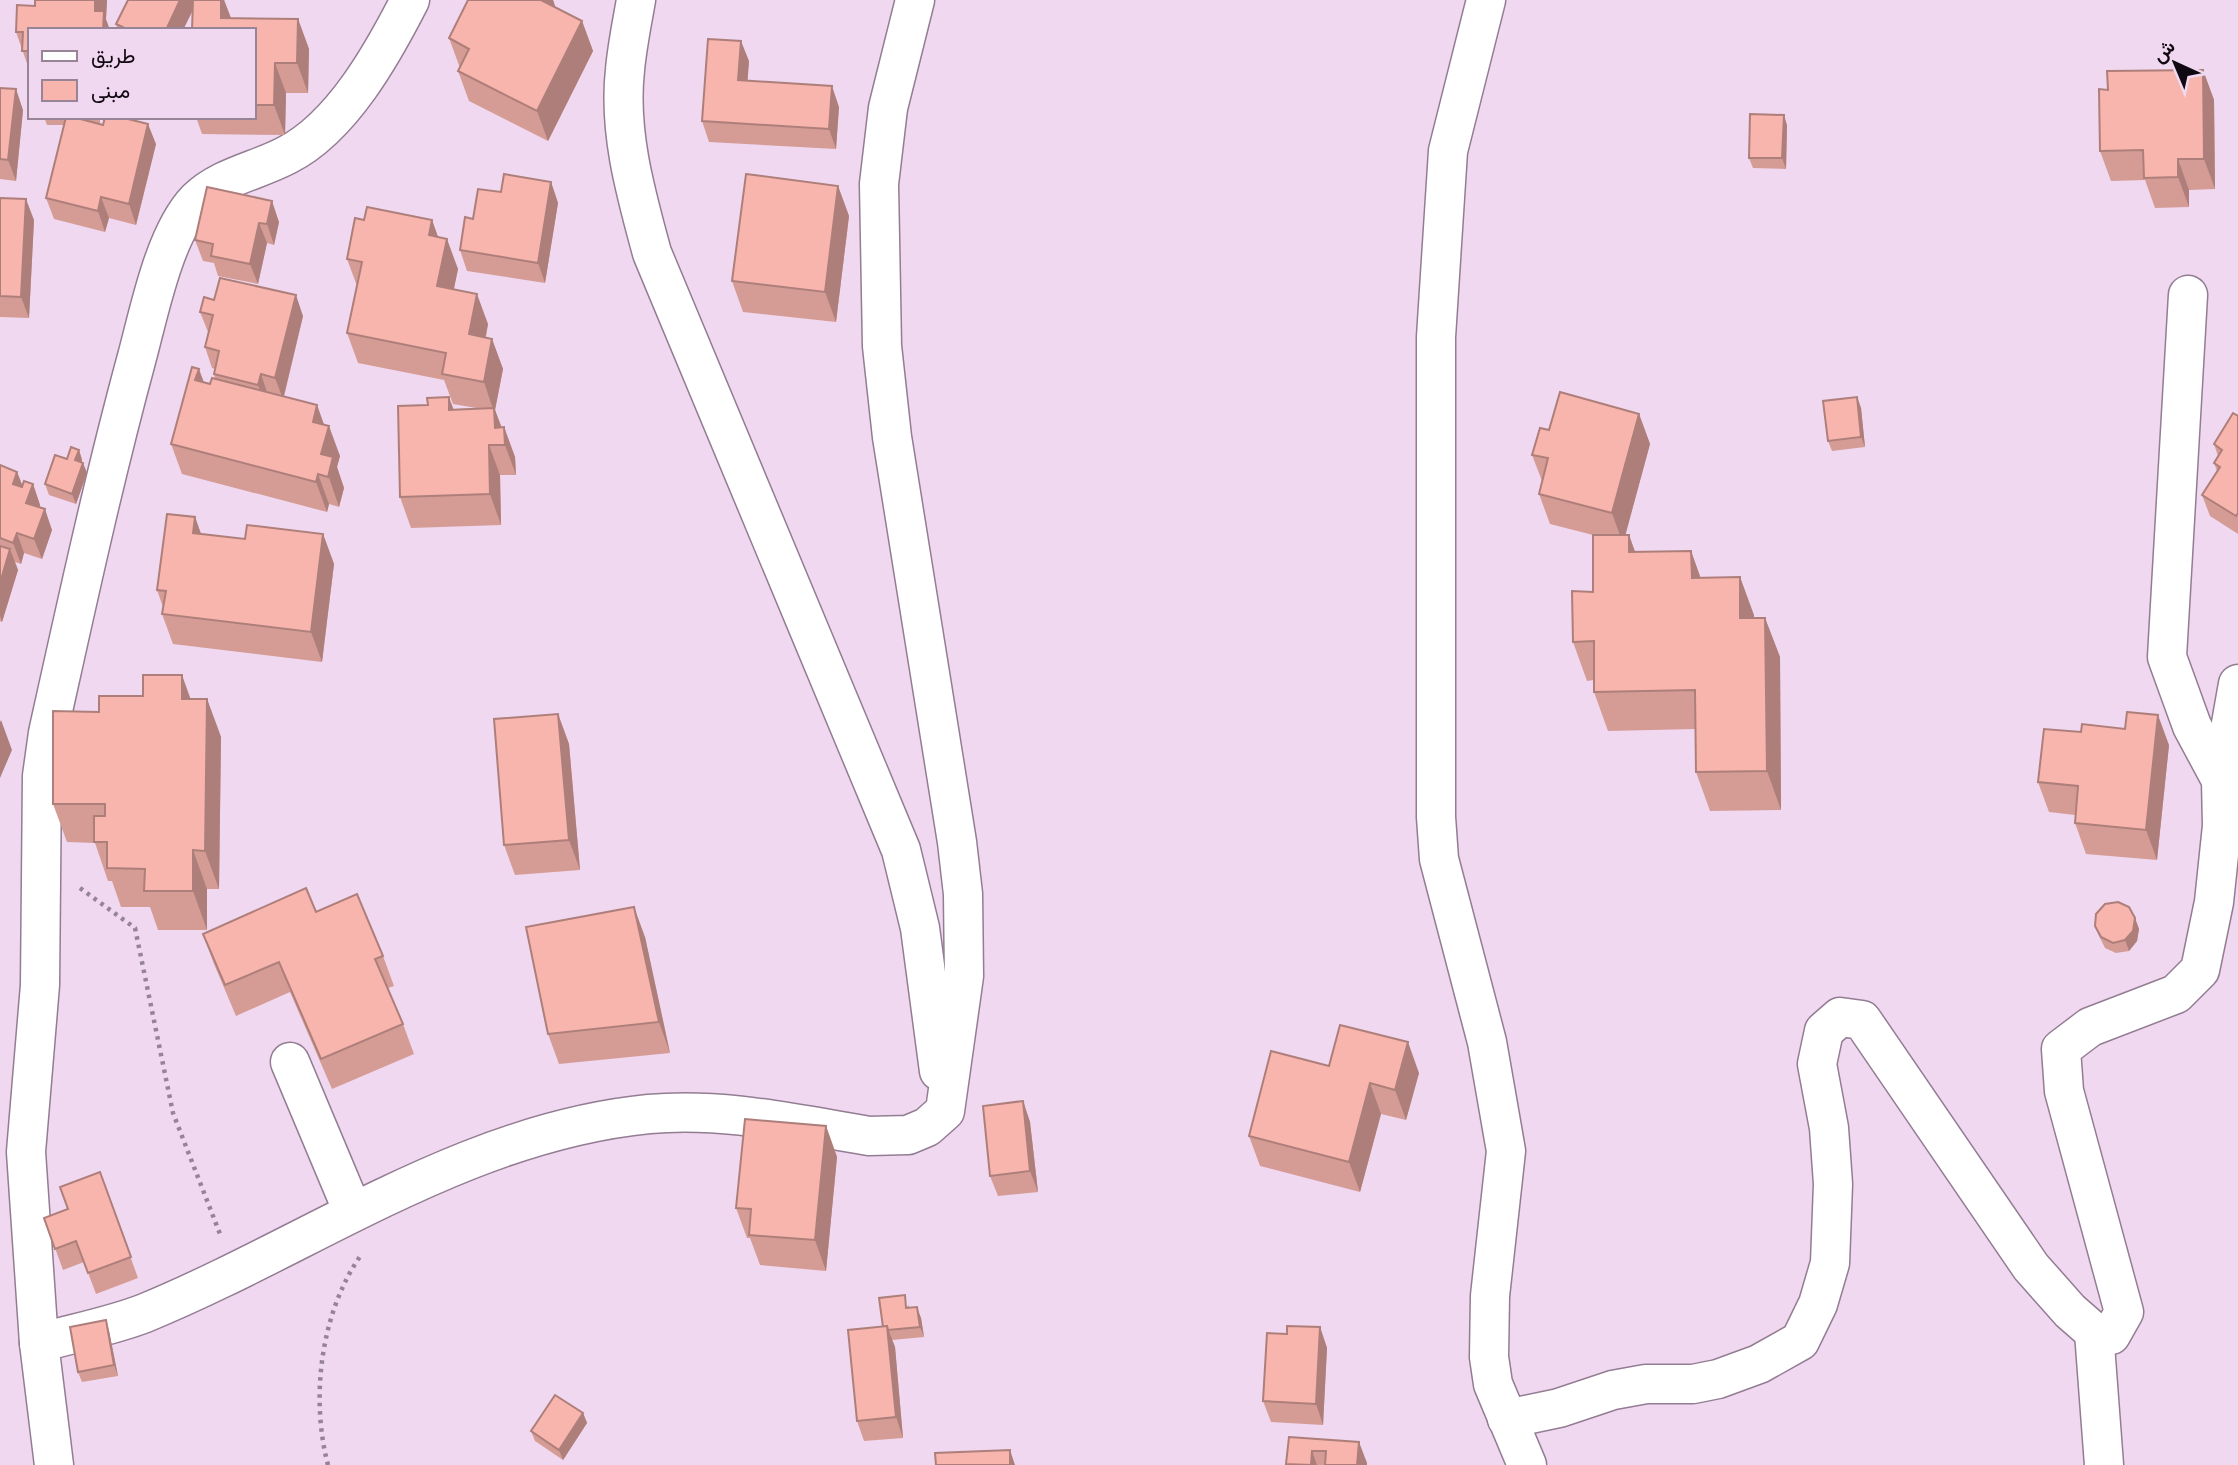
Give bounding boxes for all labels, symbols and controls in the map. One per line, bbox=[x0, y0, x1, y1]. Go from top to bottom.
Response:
legend bbox=[28, 28, 256, 119]
north arrow bbox=[2140, 28, 2210, 98]
text: ش bbox=[2148, 36, 2180, 67]
text: طريق bbox=[91, 44, 136, 69]
text: مبنى bbox=[91, 79, 130, 103]

